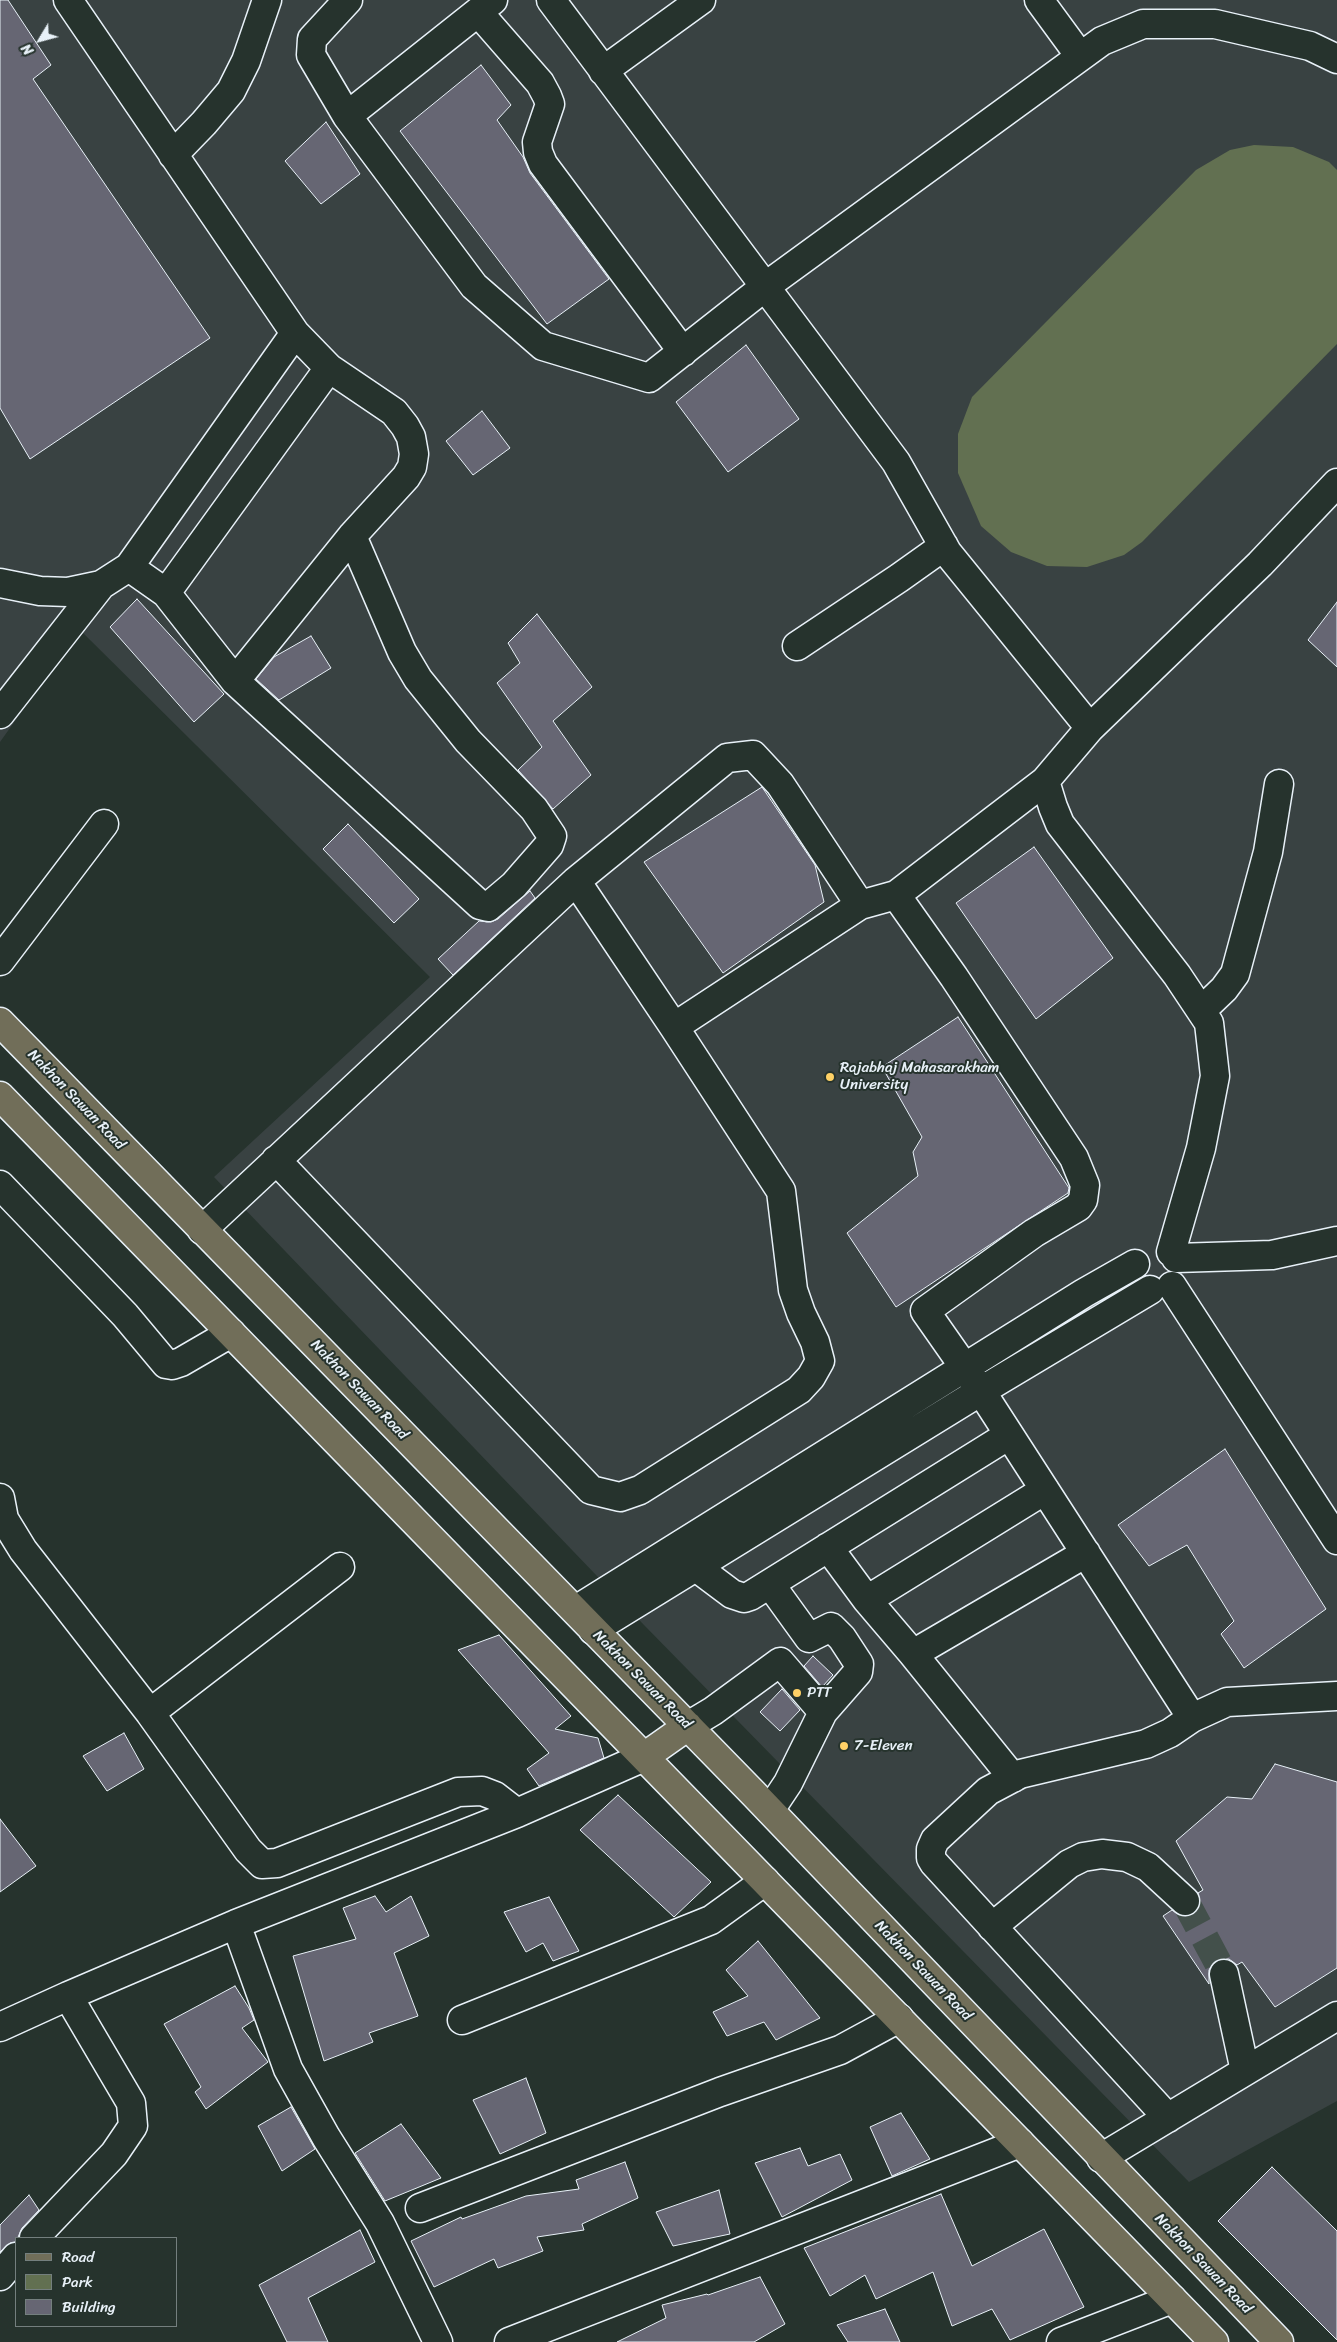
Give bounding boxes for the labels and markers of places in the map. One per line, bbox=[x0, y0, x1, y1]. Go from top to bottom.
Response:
place label: Rajabhaj Mahasarakham University bbox=[840, 1059, 999, 1094]
marker: Rajabhaj Mahasarakham University bbox=[824, 1071, 836, 1083]
place label: PTT bbox=[807, 1684, 832, 1702]
marker: PTT bbox=[791, 1687, 803, 1699]
place label: 7-Eleven bbox=[854, 1737, 913, 1755]
marker: 7-Eleven bbox=[838, 1740, 850, 1752]

